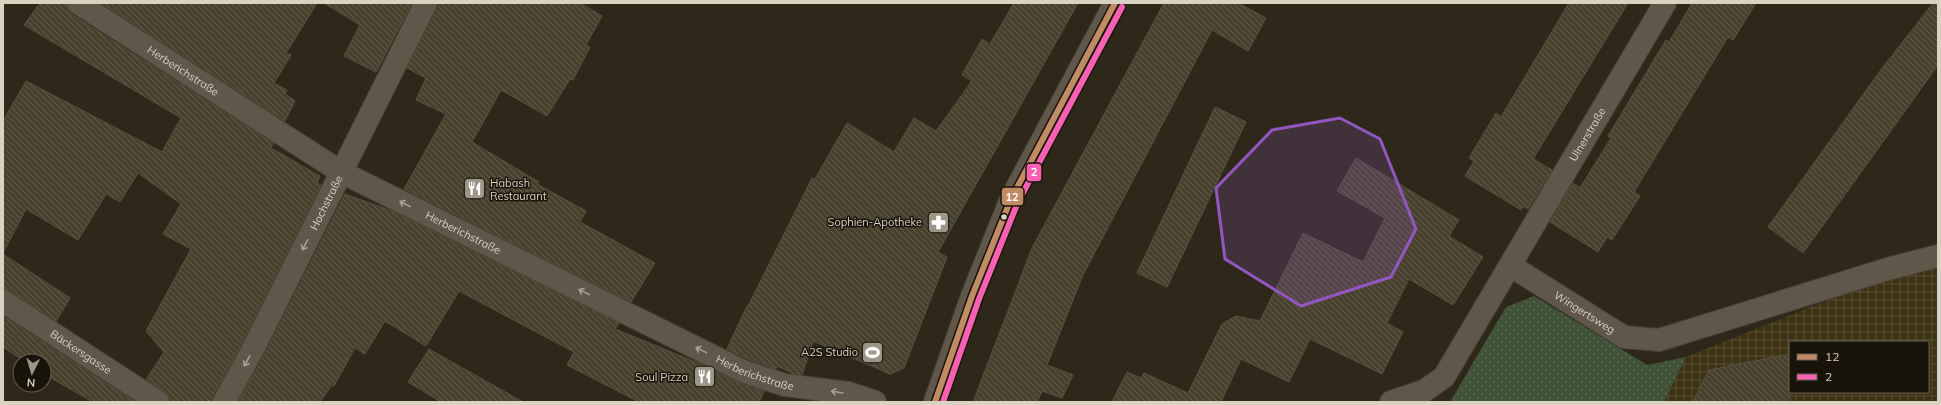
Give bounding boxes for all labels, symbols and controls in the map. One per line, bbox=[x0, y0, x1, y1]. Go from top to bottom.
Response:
street label: Herberichstraße bbox=[145, 42, 222, 99]
street label: Ulnerstraße bbox=[1566, 105, 1609, 164]
line badge: 2 bbox=[1026, 163, 1042, 182]
text: 2 bbox=[1031, 165, 1038, 179]
street label: Hochstraße bbox=[307, 173, 346, 232]
restaurant icon: Habash Restaurant bbox=[462, 176, 488, 202]
place label: Habash Restaurant bbox=[490, 176, 547, 203]
line badge: 12 bbox=[1001, 187, 1024, 206]
text: 12 bbox=[1005, 190, 1019, 204]
one-way arrow bbox=[399, 200, 411, 207]
street label: Herberichstraße bbox=[423, 208, 503, 257]
pharmacy icon: Sophien-Apotheke bbox=[925, 209, 951, 235]
unlabelled marker bbox=[999, 212, 1009, 222]
place label: Sophien-Apotheke bbox=[828, 215, 922, 229]
one-way arrow bbox=[301, 238, 308, 250]
one-way arrow bbox=[579, 288, 591, 296]
street label: Wingertsweg bbox=[1551, 288, 1618, 337]
street label: Bäckersgasse bbox=[47, 327, 114, 377]
sports icon: A2S Studio bbox=[860, 339, 886, 365]
legend bbox=[1789, 341, 1929, 393]
place label: A2S Studio bbox=[801, 345, 858, 359]
one-way arrow bbox=[695, 346, 707, 353]
text: 12 bbox=[1825, 349, 1839, 364]
street label: Herberichstraße bbox=[714, 352, 795, 393]
north arrow bbox=[12, 353, 52, 393]
one-way arrow bbox=[242, 354, 250, 366]
restaurant icon: Soul Pizza bbox=[691, 364, 717, 390]
text: 2 bbox=[1825, 369, 1832, 384]
place label: Soul Pizza bbox=[635, 370, 688, 384]
text: N bbox=[26, 376, 36, 390]
one-way arrow bbox=[831, 388, 844, 396]

